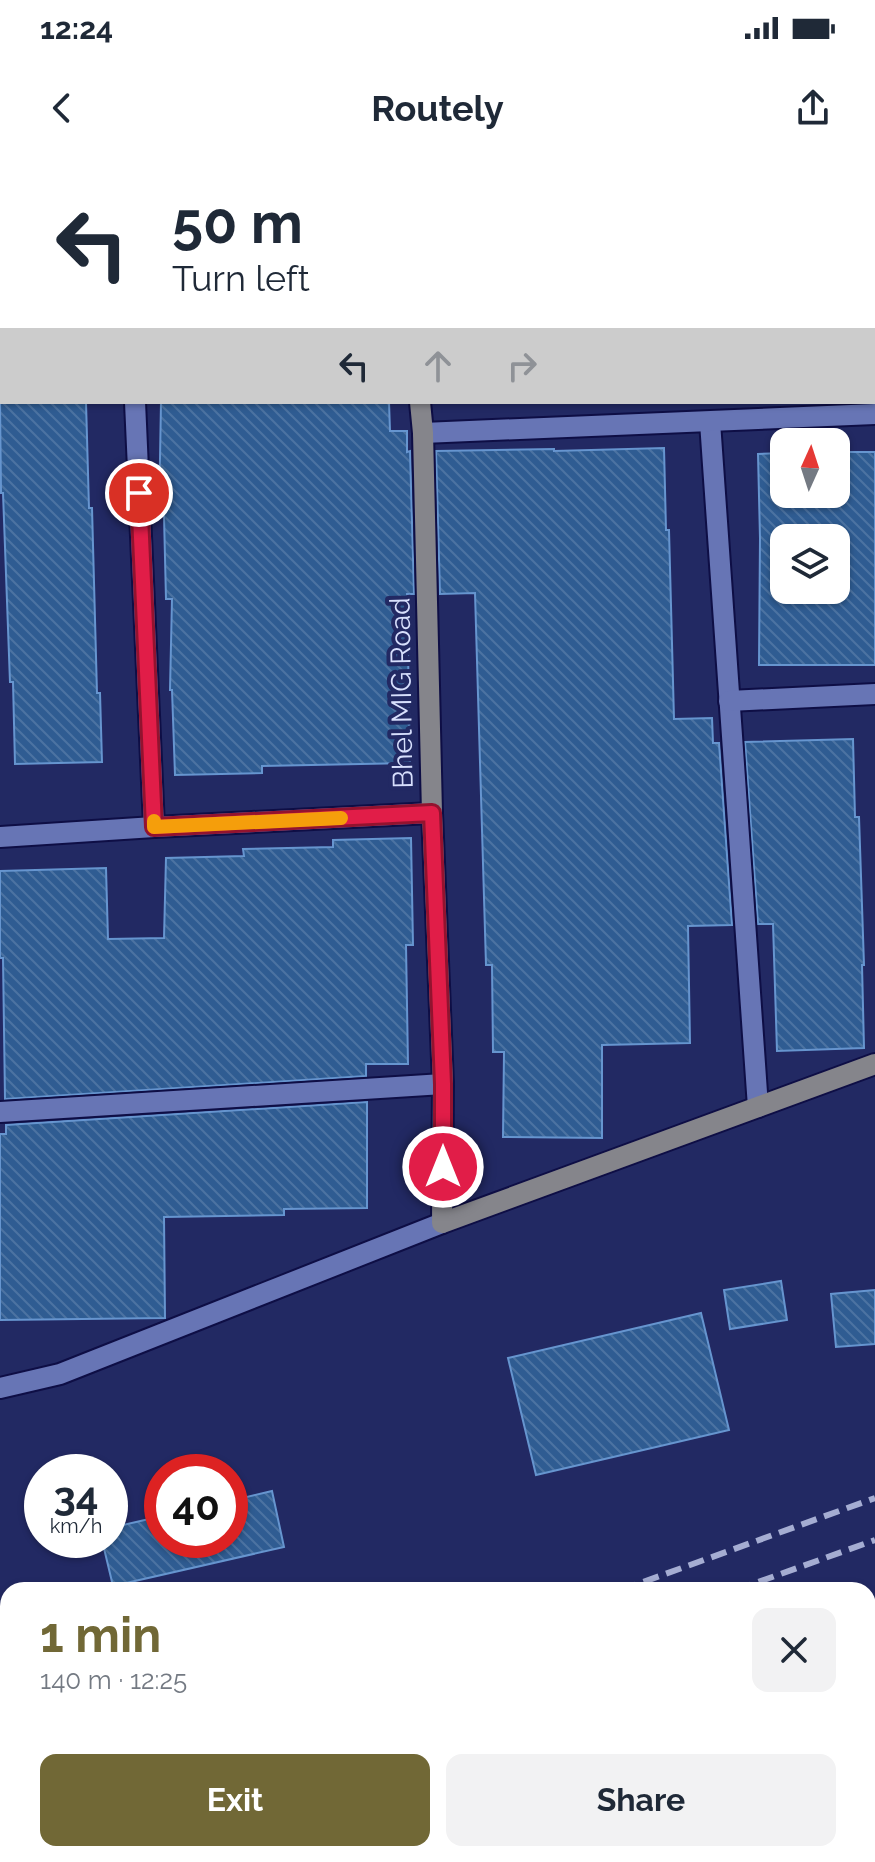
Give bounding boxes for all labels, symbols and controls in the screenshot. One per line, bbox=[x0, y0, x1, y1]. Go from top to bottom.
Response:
text: 12:24 bbox=[40, 11, 113, 46]
icon: back bbox=[40, 86, 84, 130]
icon: share bbox=[791, 86, 835, 130]
text: Routely bbox=[371, 87, 504, 129]
text: 50 m bbox=[172, 190, 303, 256]
icon: left bbox=[40, 192, 144, 296]
text: Turn left bbox=[172, 257, 310, 299]
icon: left bbox=[332, 344, 376, 388]
icon: ahead bbox=[416, 344, 460, 388]
icon: right bbox=[500, 344, 544, 388]
north arrow bbox=[770, 428, 850, 508]
map controls bbox=[770, 428, 850, 604]
pin bbox=[105, 459, 173, 527]
icon: arrive bbox=[117, 471, 161, 515]
button: layers bbox=[770, 524, 850, 604]
street label: Bhel MIG Road bbox=[383, 597, 420, 789]
position arrow bbox=[401, 1125, 485, 1209]
speed limit sign: 40 bbox=[144, 1454, 248, 1558]
text: 34 bbox=[53, 1472, 99, 1519]
text: km/h bbox=[50, 1514, 102, 1538]
text: 1 min bbox=[40, 1607, 161, 1663]
button: close bbox=[752, 1608, 836, 1692]
text: 140 m · 12:25 bbox=[40, 1665, 187, 1695]
button: Exit bbox=[40, 1754, 430, 1846]
button: Share bbox=[446, 1754, 836, 1846]

